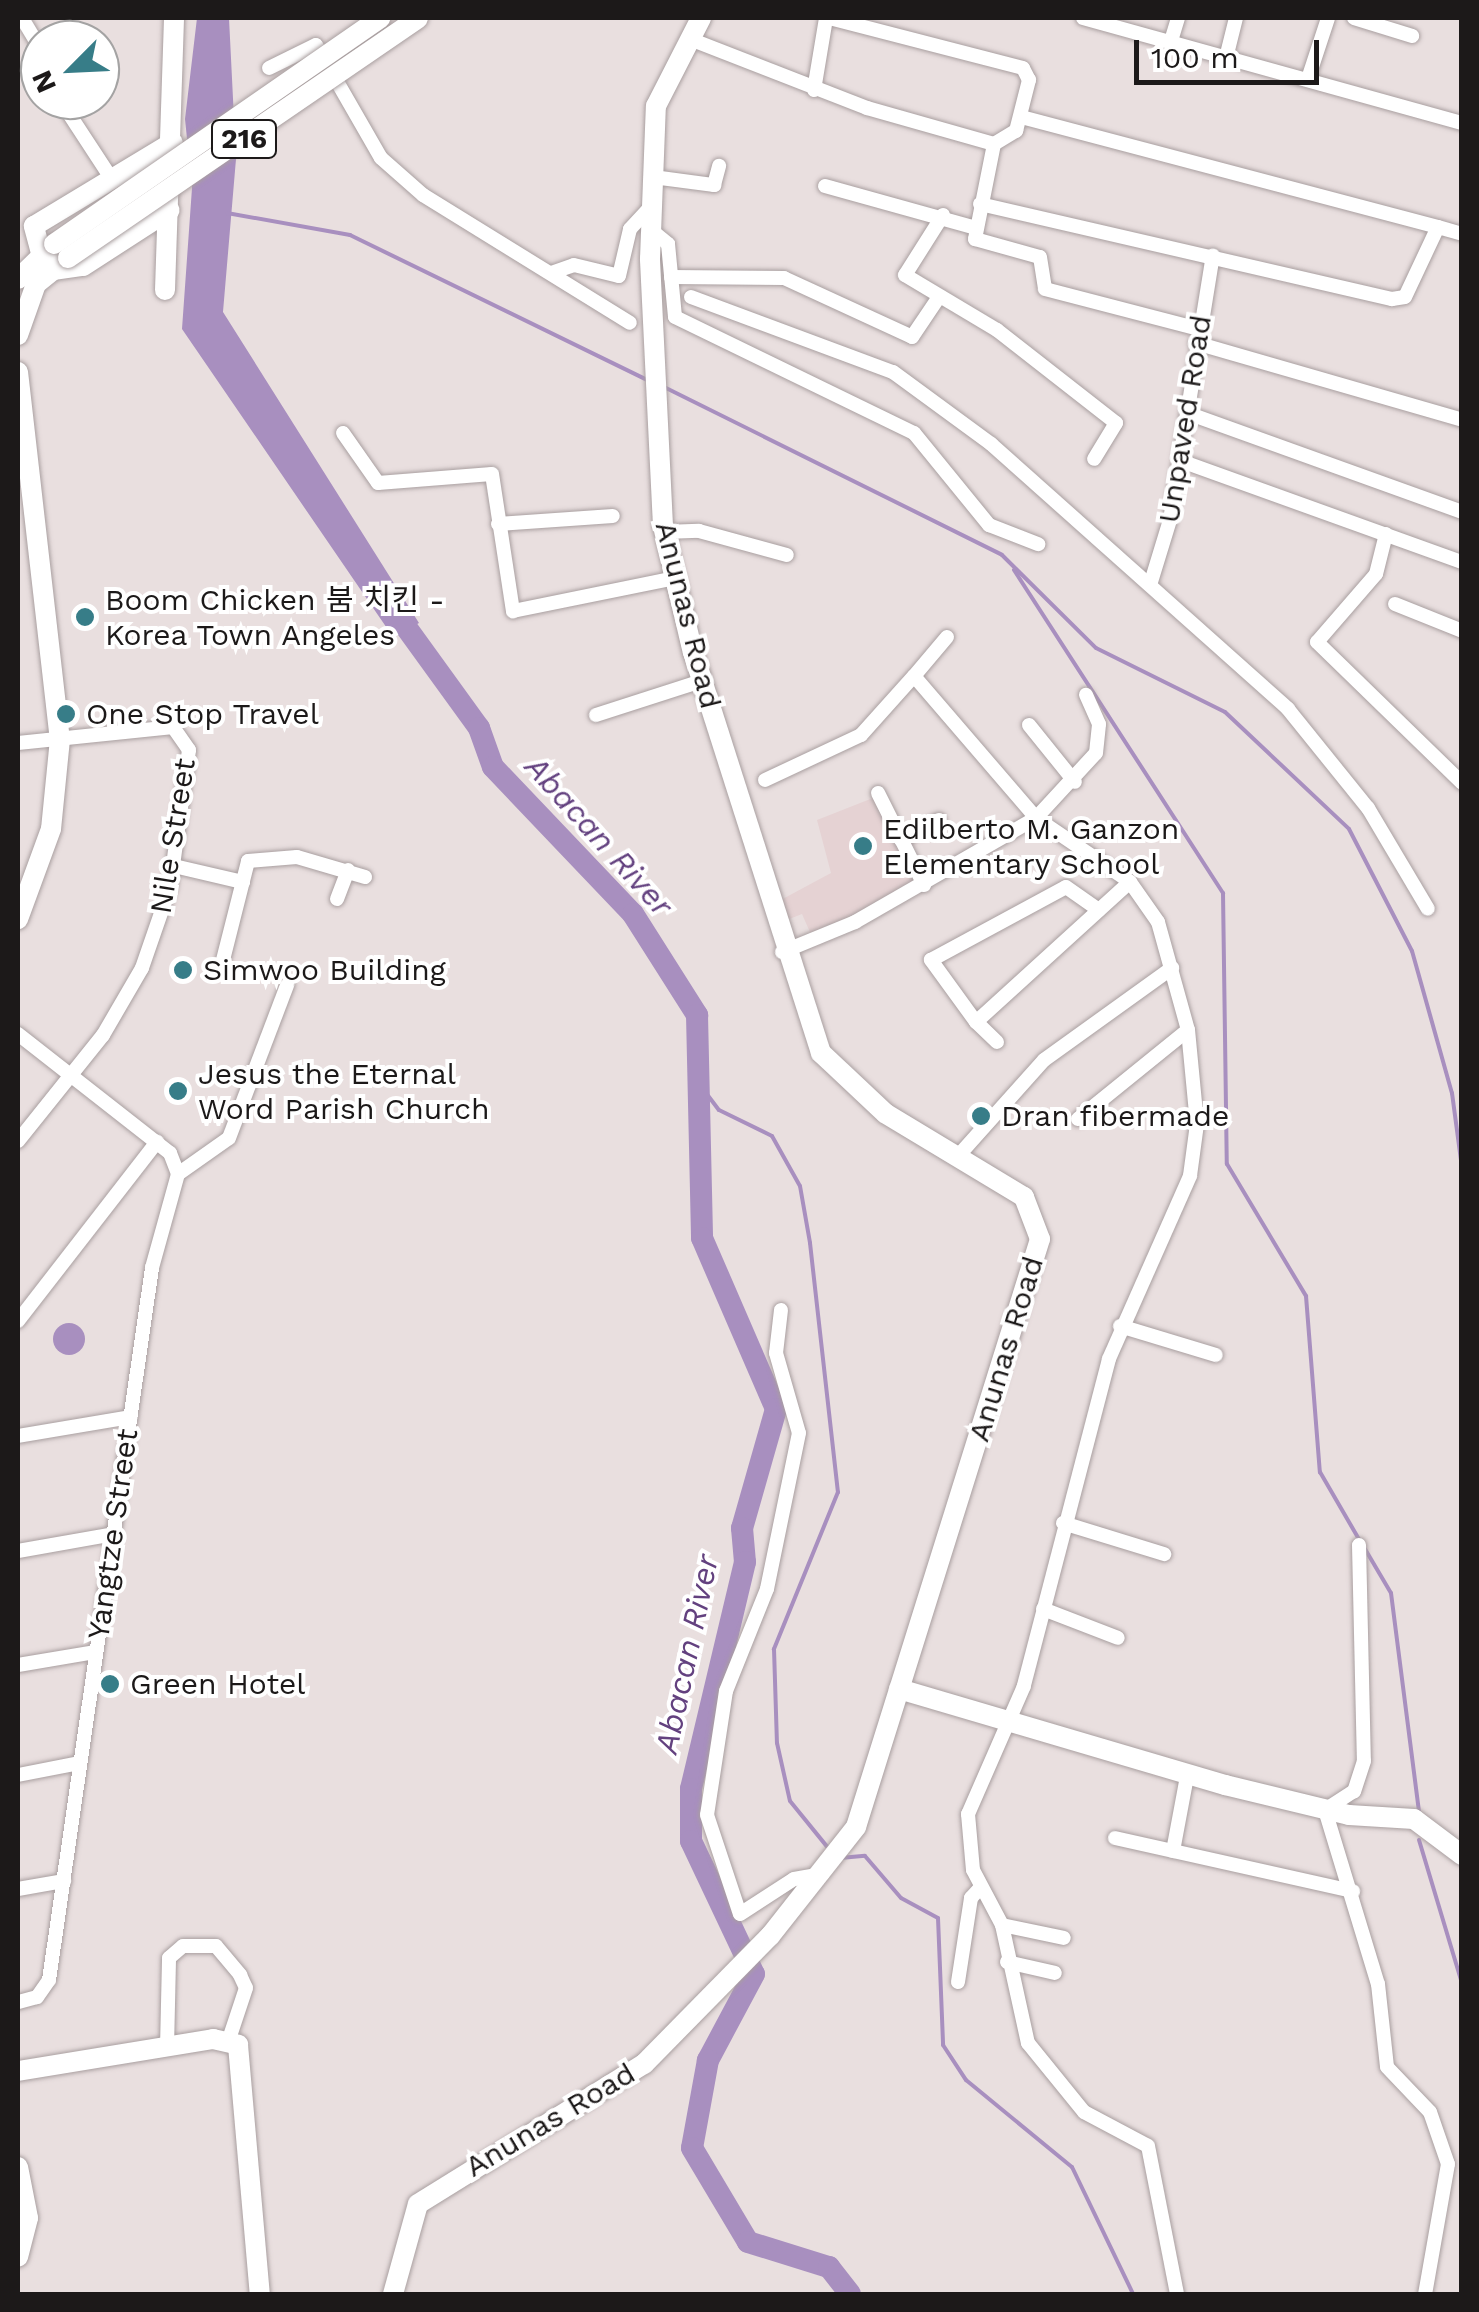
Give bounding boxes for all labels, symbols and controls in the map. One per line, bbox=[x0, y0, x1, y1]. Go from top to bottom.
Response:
north arrow bbox=[20, 20, 120, 120]
scale bar bbox=[1139, 20, 1324, 82]
text: 100 m bbox=[1151, 40, 1239, 75]
text: N bbox=[25, 65, 63, 98]
road number: 216 bbox=[209, 116, 279, 162]
street label: Unpaved Road bbox=[1151, 312, 1219, 526]
street label: Anunas Road bbox=[647, 518, 729, 712]
place label: Boom Chicken 붐 치킨 - Korea Town Angeles bbox=[105, 582, 444, 652]
marker: Boom Chicken 붐 치킨 - Korea Town Angeles bbox=[74, 606, 96, 628]
place label: One Stop Travel bbox=[86, 696, 320, 732]
marker: One Stop Travel bbox=[55, 703, 77, 725]
water label: Abacan River bbox=[517, 748, 681, 924]
street label: Nile Street bbox=[143, 756, 203, 916]
place label: Edilberto M. Ganzon Elementary School bbox=[883, 811, 1179, 882]
marker: Edilberto M. Ganzon Elementary School bbox=[852, 835, 874, 857]
place label: Simwoo Building bbox=[203, 952, 446, 988]
marker: Simwoo Building bbox=[172, 959, 194, 981]
place label: Jesus the Eternal Word Parish Church bbox=[198, 1056, 490, 1126]
marker: Jesus the Eternal Word Parish Church bbox=[167, 1080, 189, 1102]
place label: Dran fibermade bbox=[1001, 1098, 1230, 1134]
marker: Dran fibermade bbox=[970, 1105, 992, 1127]
street label: Anunas Road bbox=[961, 1252, 1051, 1446]
street label: Yangtze Street bbox=[80, 1426, 146, 1642]
water label: Abacan River bbox=[647, 1551, 727, 1757]
place label: Green Hotel bbox=[130, 1666, 305, 1702]
marker: Green Hotel bbox=[99, 1673, 121, 1695]
street label: Anunas Road bbox=[459, 2055, 641, 2185]

